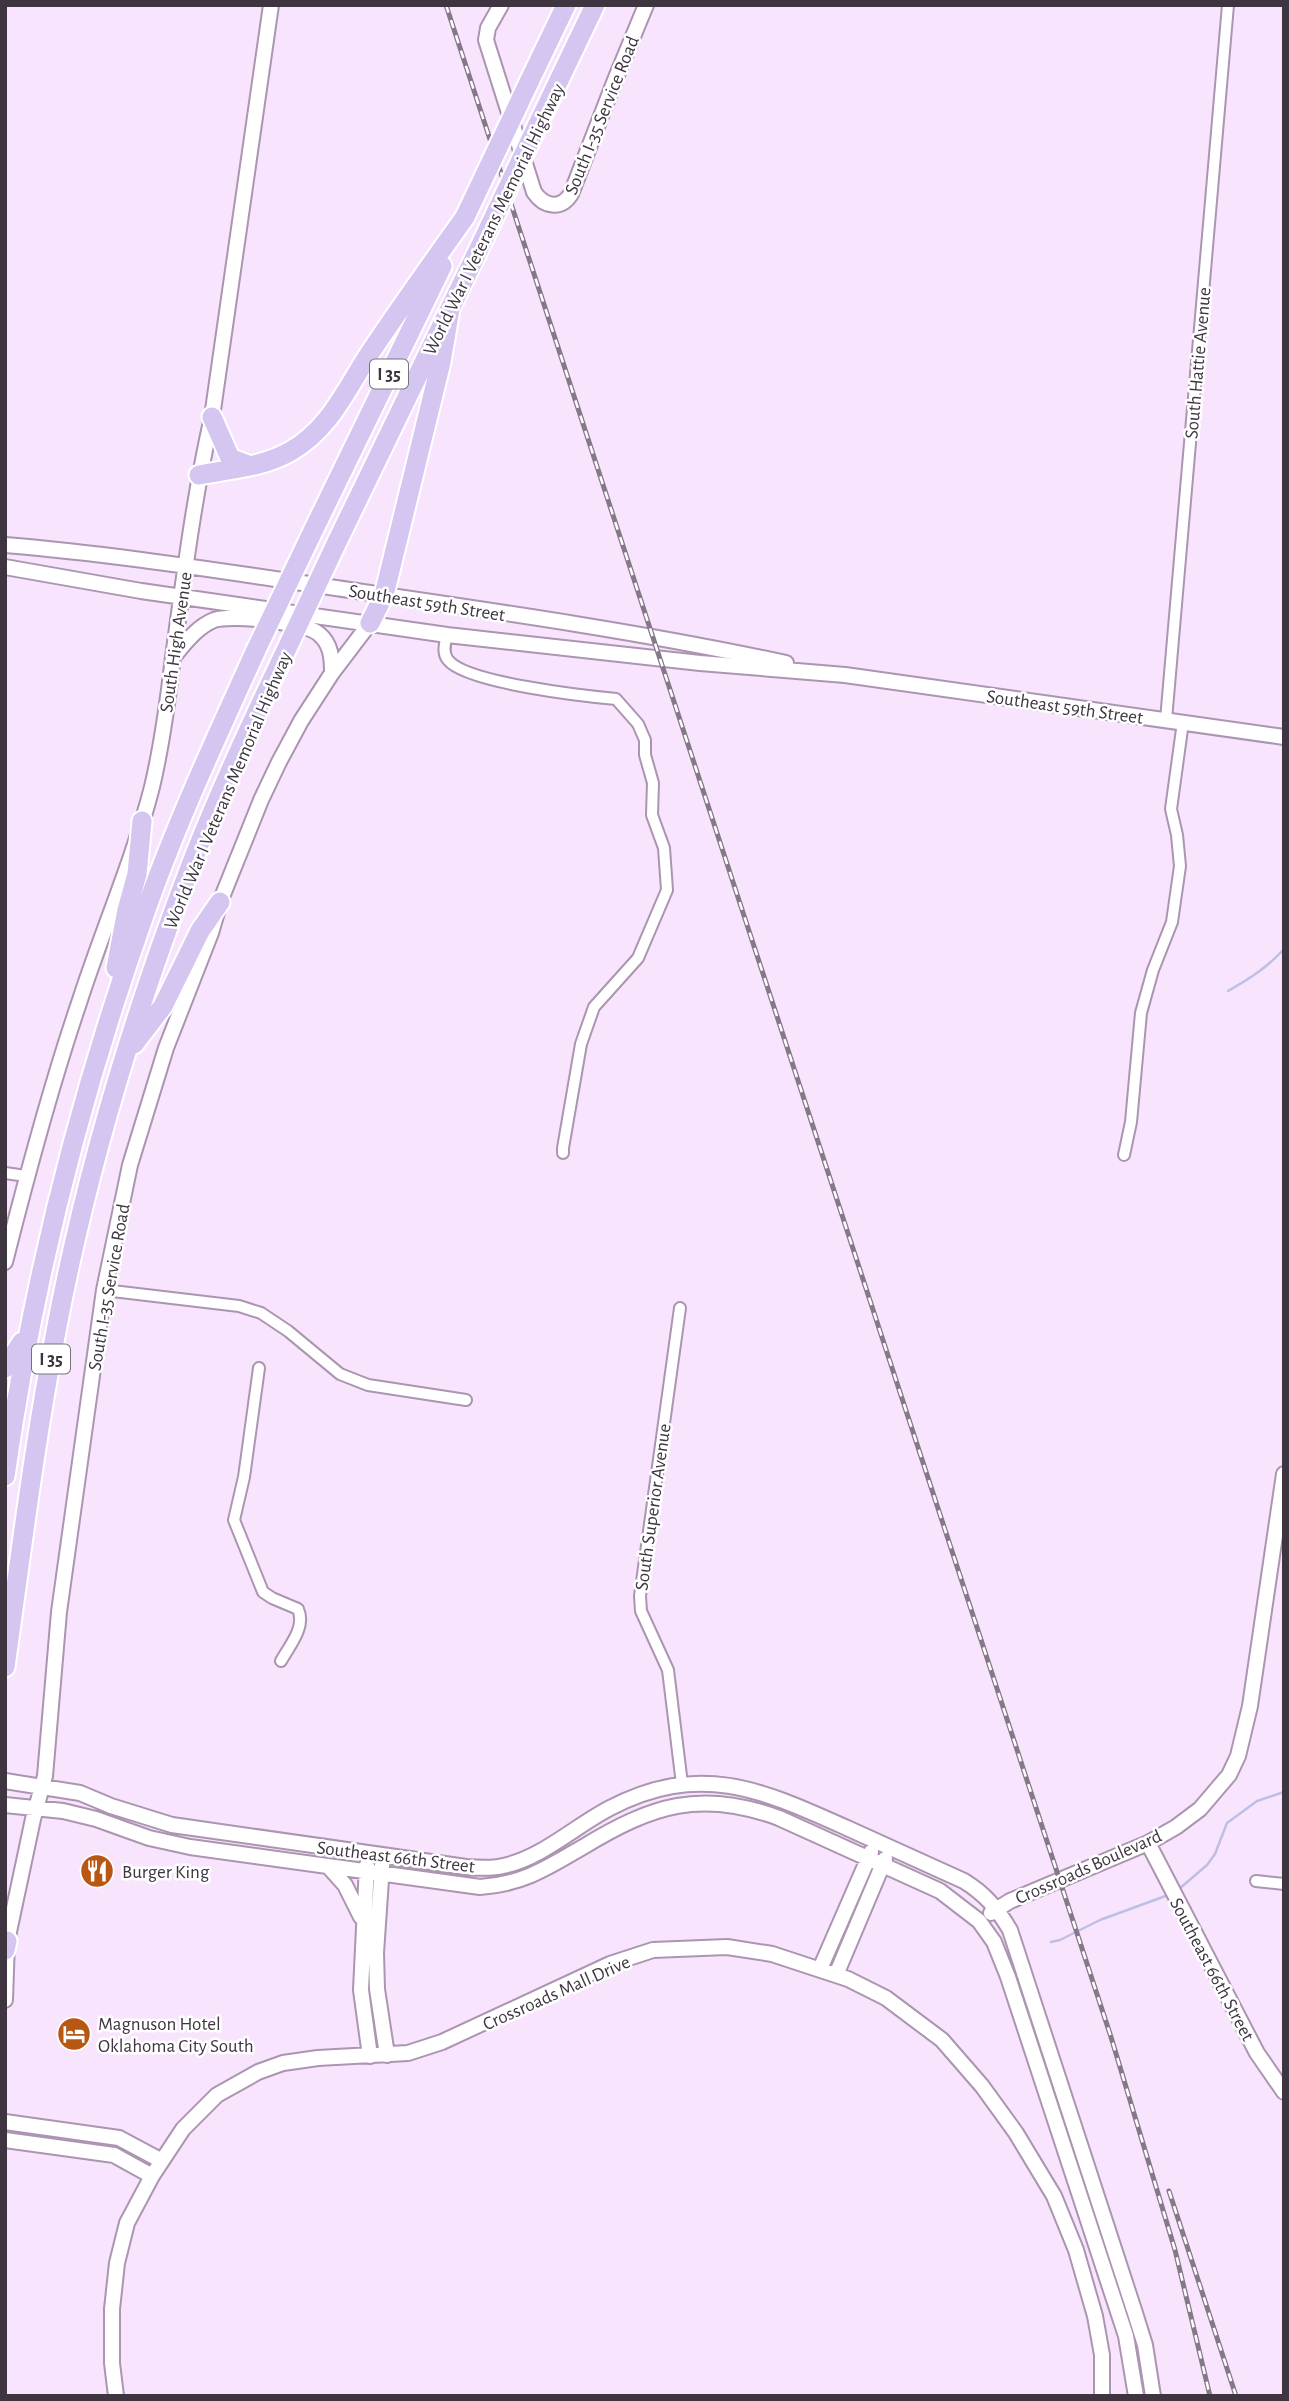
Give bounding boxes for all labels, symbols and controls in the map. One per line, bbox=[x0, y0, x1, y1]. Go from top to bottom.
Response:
street label: South I-35 Service Road bbox=[562, 33, 643, 198]
street label: World War I Veterans Memorial Highway bbox=[420, 81, 569, 358]
street label: South Hattie Avenue bbox=[1182, 287, 1215, 440]
road number: I 35 bbox=[370, 360, 408, 388]
street label: South High Avenue bbox=[157, 571, 196, 714]
street label: Southeast 59th Street bbox=[347, 582, 506, 625]
street label: World War I Veterans Memorial Highway bbox=[161, 649, 296, 932]
street label: Southeast 59th Street bbox=[985, 687, 1144, 728]
street label: South I-35 Service Road bbox=[85, 1202, 134, 1372]
road number: I 35 bbox=[32, 1344, 70, 1374]
street label: South Superior Avenue bbox=[632, 1423, 675, 1592]
street label: Crossroads Boulevard bbox=[1013, 1827, 1165, 1908]
street label: Southeast 66th Street bbox=[316, 1838, 476, 1877]
restaurant icon: Burger King bbox=[78, 1852, 116, 1890]
place label: Burger King bbox=[122, 1863, 210, 1882]
street label: Southeast 66th Street bbox=[1166, 1895, 1257, 2044]
street label: Crossroads Mall Drive bbox=[480, 1952, 633, 2034]
hotel icon: Magnuson Hotel Oklahoma City South bbox=[55, 2015, 93, 2053]
place label: Magnuson Hotel Oklahoma City South bbox=[98, 2015, 254, 2056]

